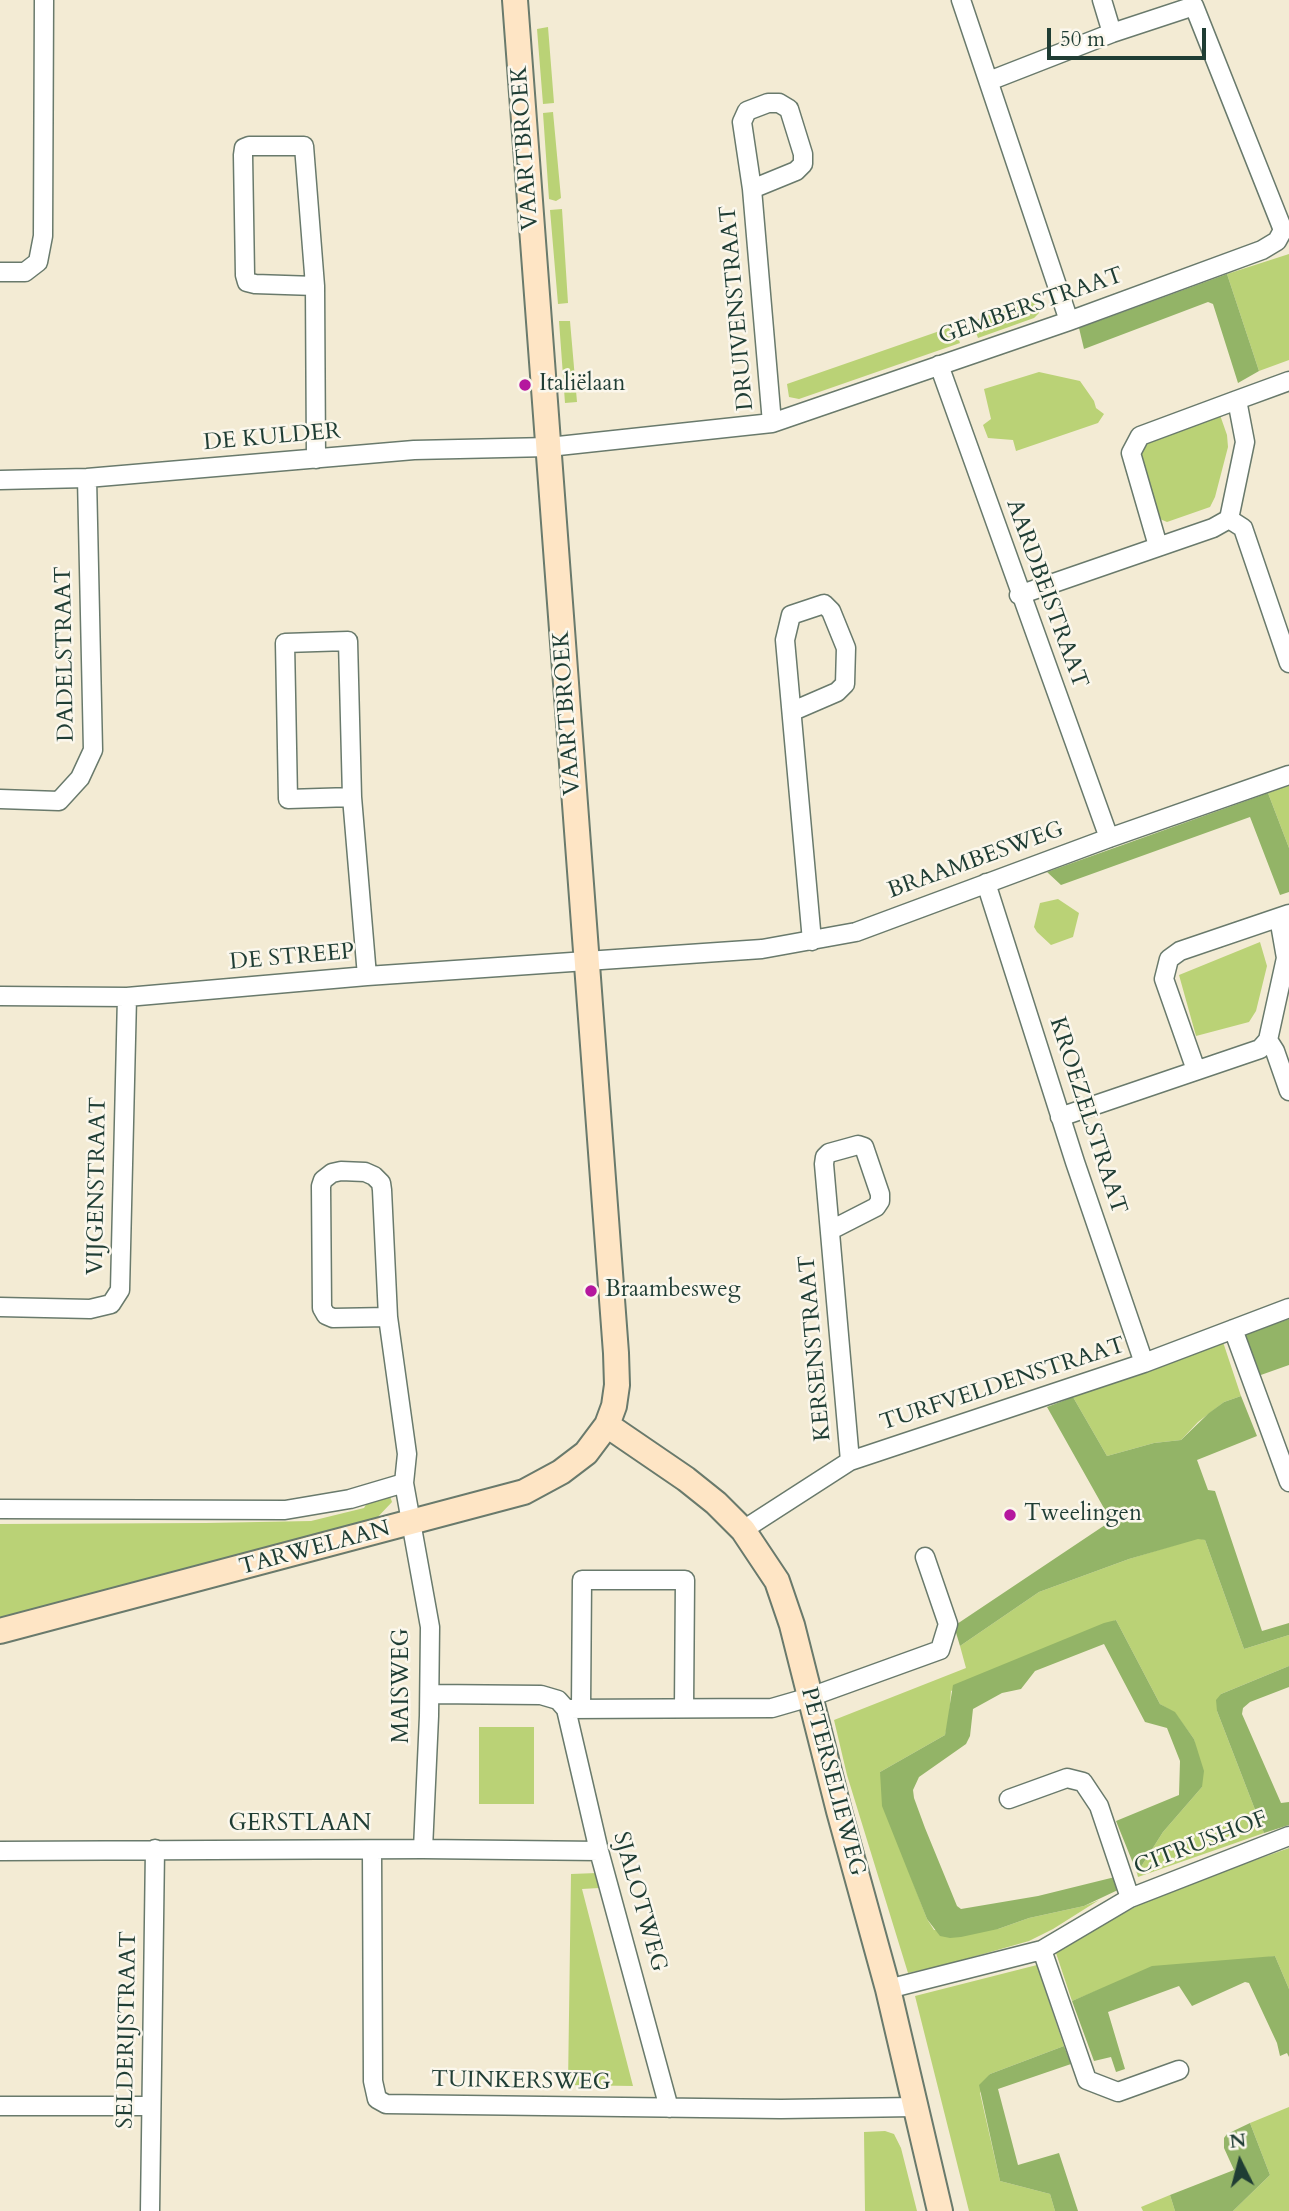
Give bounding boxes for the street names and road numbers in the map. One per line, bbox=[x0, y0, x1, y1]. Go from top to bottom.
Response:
street label: VAARTBROEK bbox=[506, 65, 546, 231]
street label: DRUIVENSTRAAT bbox=[715, 204, 761, 412]
street label: GEMBERSTRAAT bbox=[935, 262, 1127, 352]
street label: DE KULDER bbox=[202, 418, 342, 458]
street label: AARDBEISTRAAT bbox=[999, 496, 1093, 692]
street label: DADELSTRAAT bbox=[51, 566, 81, 742]
street label: VAARTBROEK bbox=[548, 630, 588, 796]
street label: BRAAMBESWEG bbox=[884, 816, 1068, 906]
street label: DE STREEP bbox=[228, 939, 356, 977]
street label: KROEZELSTRAAT bbox=[1042, 1014, 1132, 1218]
street label: VIJGENSTRAAT bbox=[83, 1097, 113, 1275]
street label: KERSENSTRAAT bbox=[794, 1254, 838, 1442]
street label: TURFVELDENSTRAAT bbox=[877, 1332, 1129, 1438]
street label: TARWELAAN bbox=[237, 1516, 393, 1582]
street label: MAISWEG bbox=[389, 1628, 417, 1744]
street label: PETERSELIEWEG bbox=[794, 1685, 870, 1879]
street label: CITRUSHOF bbox=[1130, 1806, 1272, 1882]
street label: GERSTLAAN bbox=[229, 1811, 371, 1839]
street label: SJALOTWEG bbox=[606, 1829, 672, 1975]
street label: SELDERIJSTRAAT bbox=[112, 1931, 144, 2129]
street label: TUINKERSWEG bbox=[431, 2067, 611, 2097]

